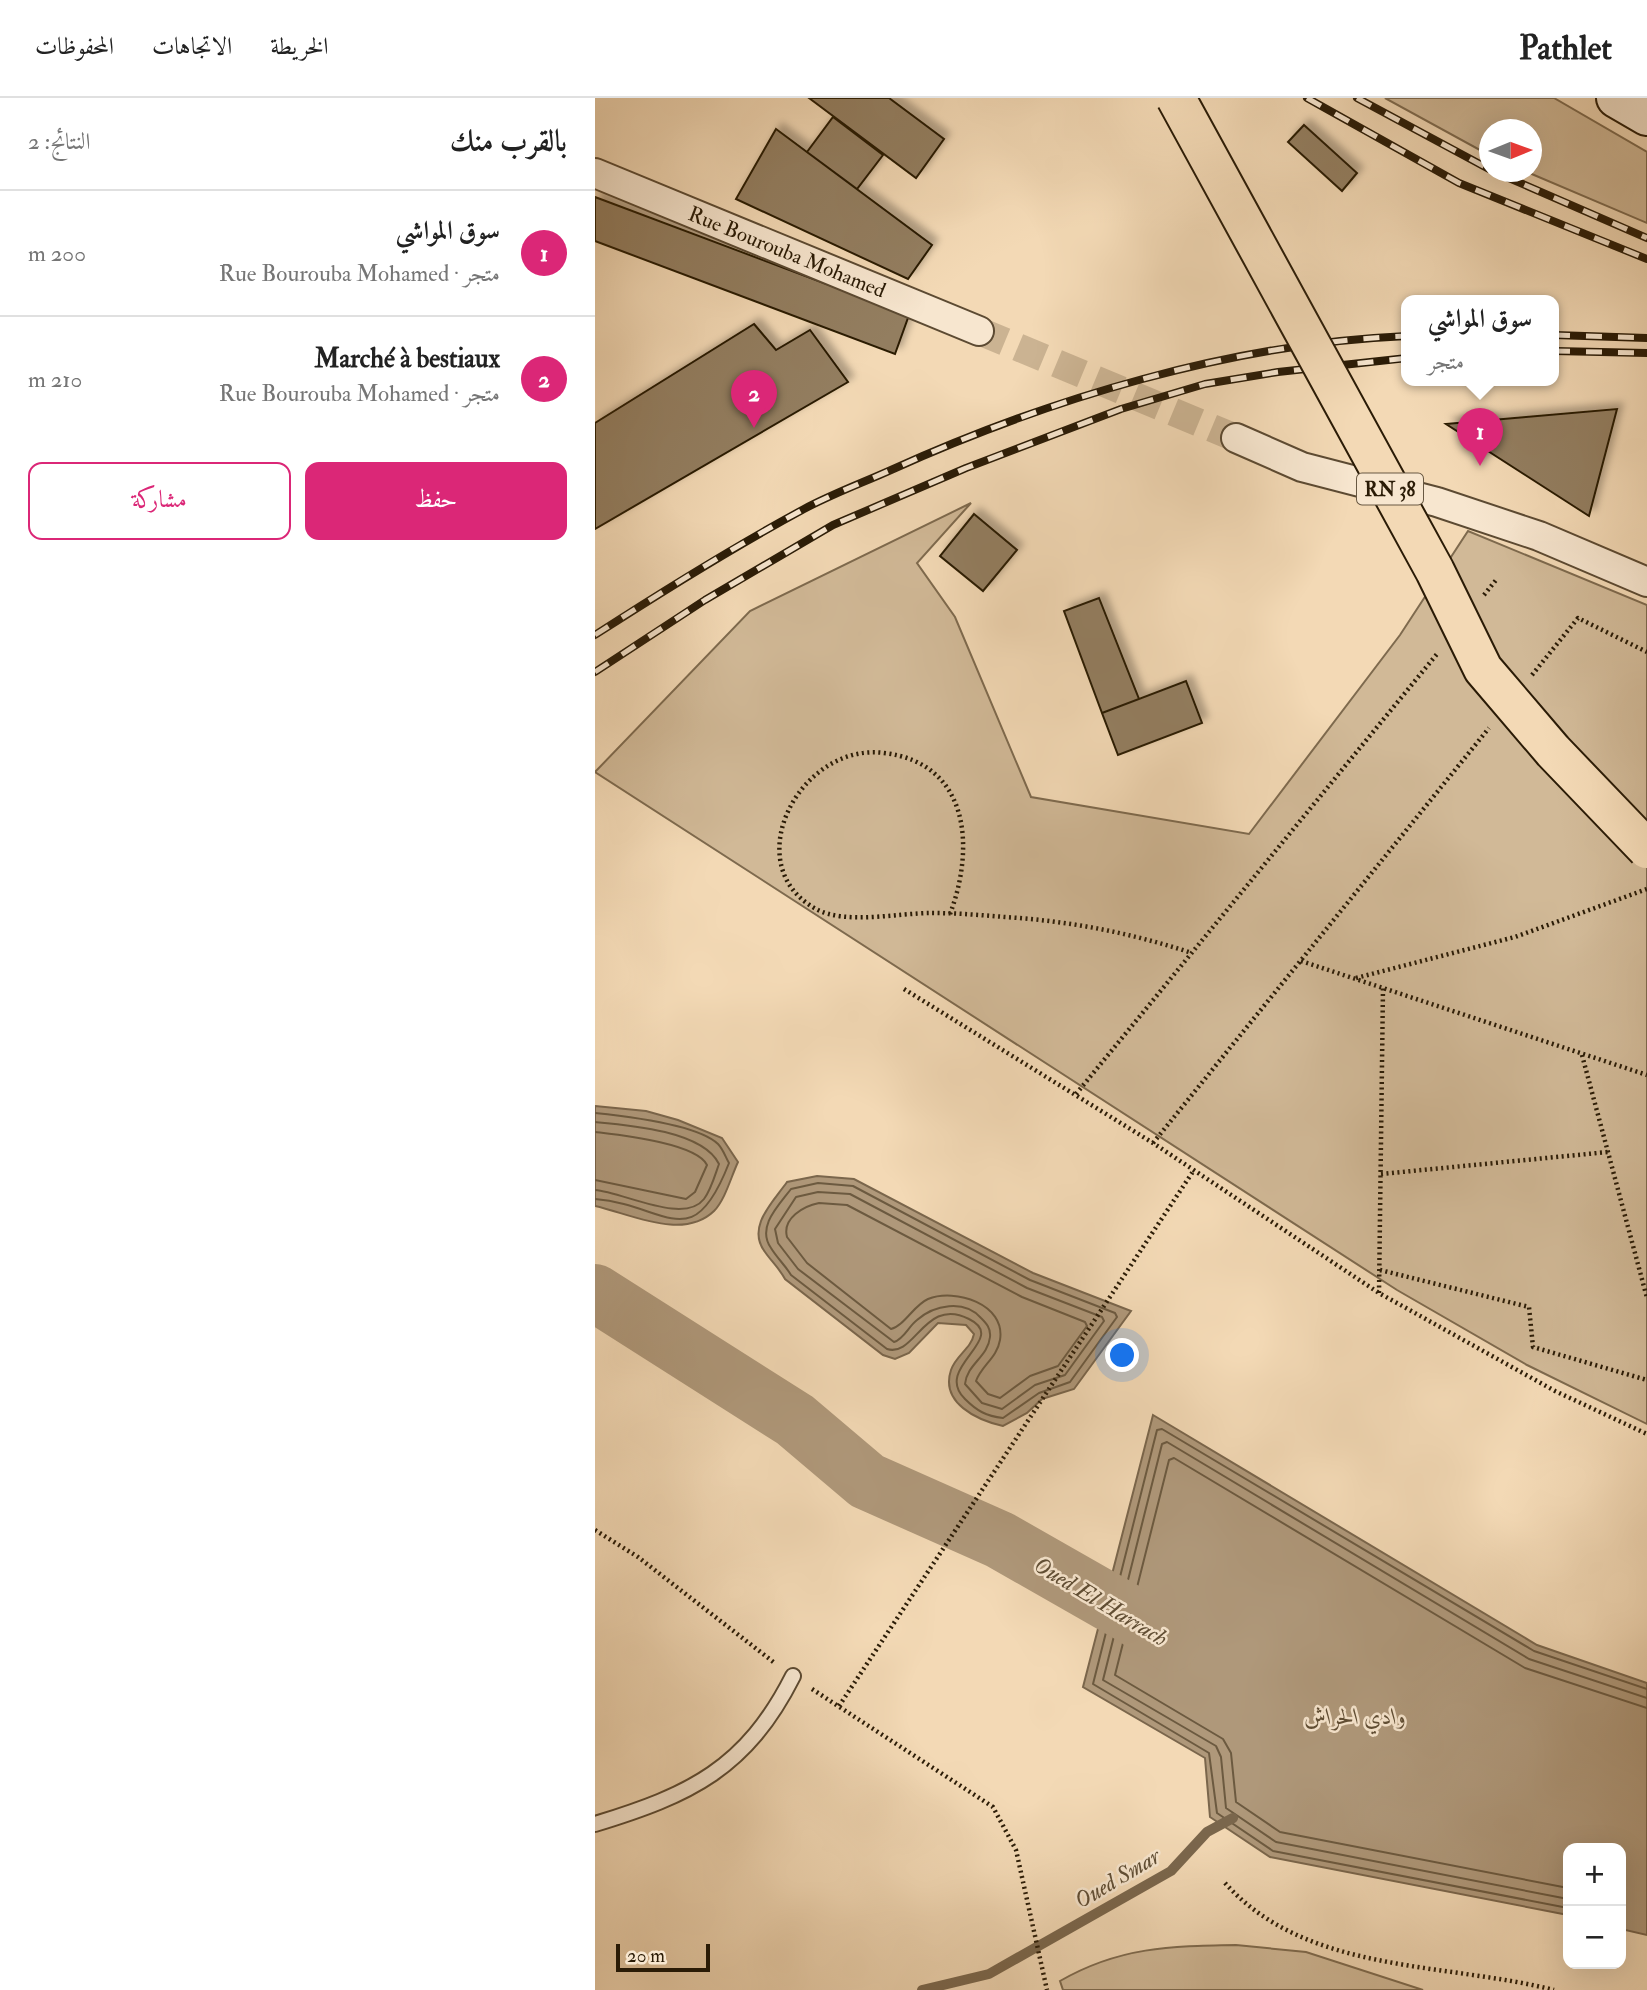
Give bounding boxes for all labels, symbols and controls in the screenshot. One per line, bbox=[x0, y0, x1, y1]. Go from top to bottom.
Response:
text: Pathlet bbox=[1519, 28, 1612, 69]
text: المحفوظات bbox=[35, 31, 114, 62]
text: الاتجاهات bbox=[152, 31, 232, 62]
text: الخريطة bbox=[270, 31, 329, 62]
north arrow bbox=[1479, 119, 1542, 182]
text: بالقرب منك bbox=[450, 123, 567, 160]
text: النتائج: 2 bbox=[28, 127, 91, 156]
street label: Rue Bourouba Mohamed bbox=[684, 201, 890, 305]
text: سوق المواشي bbox=[396, 215, 500, 247]
text: 200 m bbox=[28, 239, 86, 268]
text: 1 bbox=[540, 239, 548, 268]
text: متجر · Rue Bourouba Mohamed bbox=[219, 259, 500, 288]
popup bbox=[1401, 295, 1559, 386]
text: سوق المواشي bbox=[1428, 303, 1532, 335]
text: Marché à bestiaux bbox=[315, 343, 500, 375]
text: متجر bbox=[1428, 347, 1464, 376]
text: 210 m bbox=[28, 365, 82, 394]
text: 2 bbox=[538, 365, 550, 394]
pin: 2 bbox=[731, 370, 777, 428]
text: متجر · Rue Bourouba Mohamed bbox=[219, 379, 500, 408]
pin: 1 bbox=[1457, 408, 1503, 466]
button: مشاركة bbox=[28, 462, 291, 540]
button: حفظ bbox=[305, 462, 567, 540]
road number: RN 38 bbox=[1357, 474, 1423, 504]
your location bbox=[1105, 1338, 1139, 1372]
water label: Oued El Harrach bbox=[1029, 1550, 1173, 1653]
water label: وادي الحراش bbox=[1304, 1702, 1406, 1735]
water label: Oued Smar bbox=[1069, 1841, 1167, 1915]
map controls bbox=[1563, 1843, 1626, 1969]
button: + bbox=[1563, 1843, 1626, 1906]
button: − bbox=[1563, 1906, 1626, 1969]
scale bar bbox=[616, 1941, 711, 1973]
text: 20 m bbox=[627, 1944, 665, 1968]

